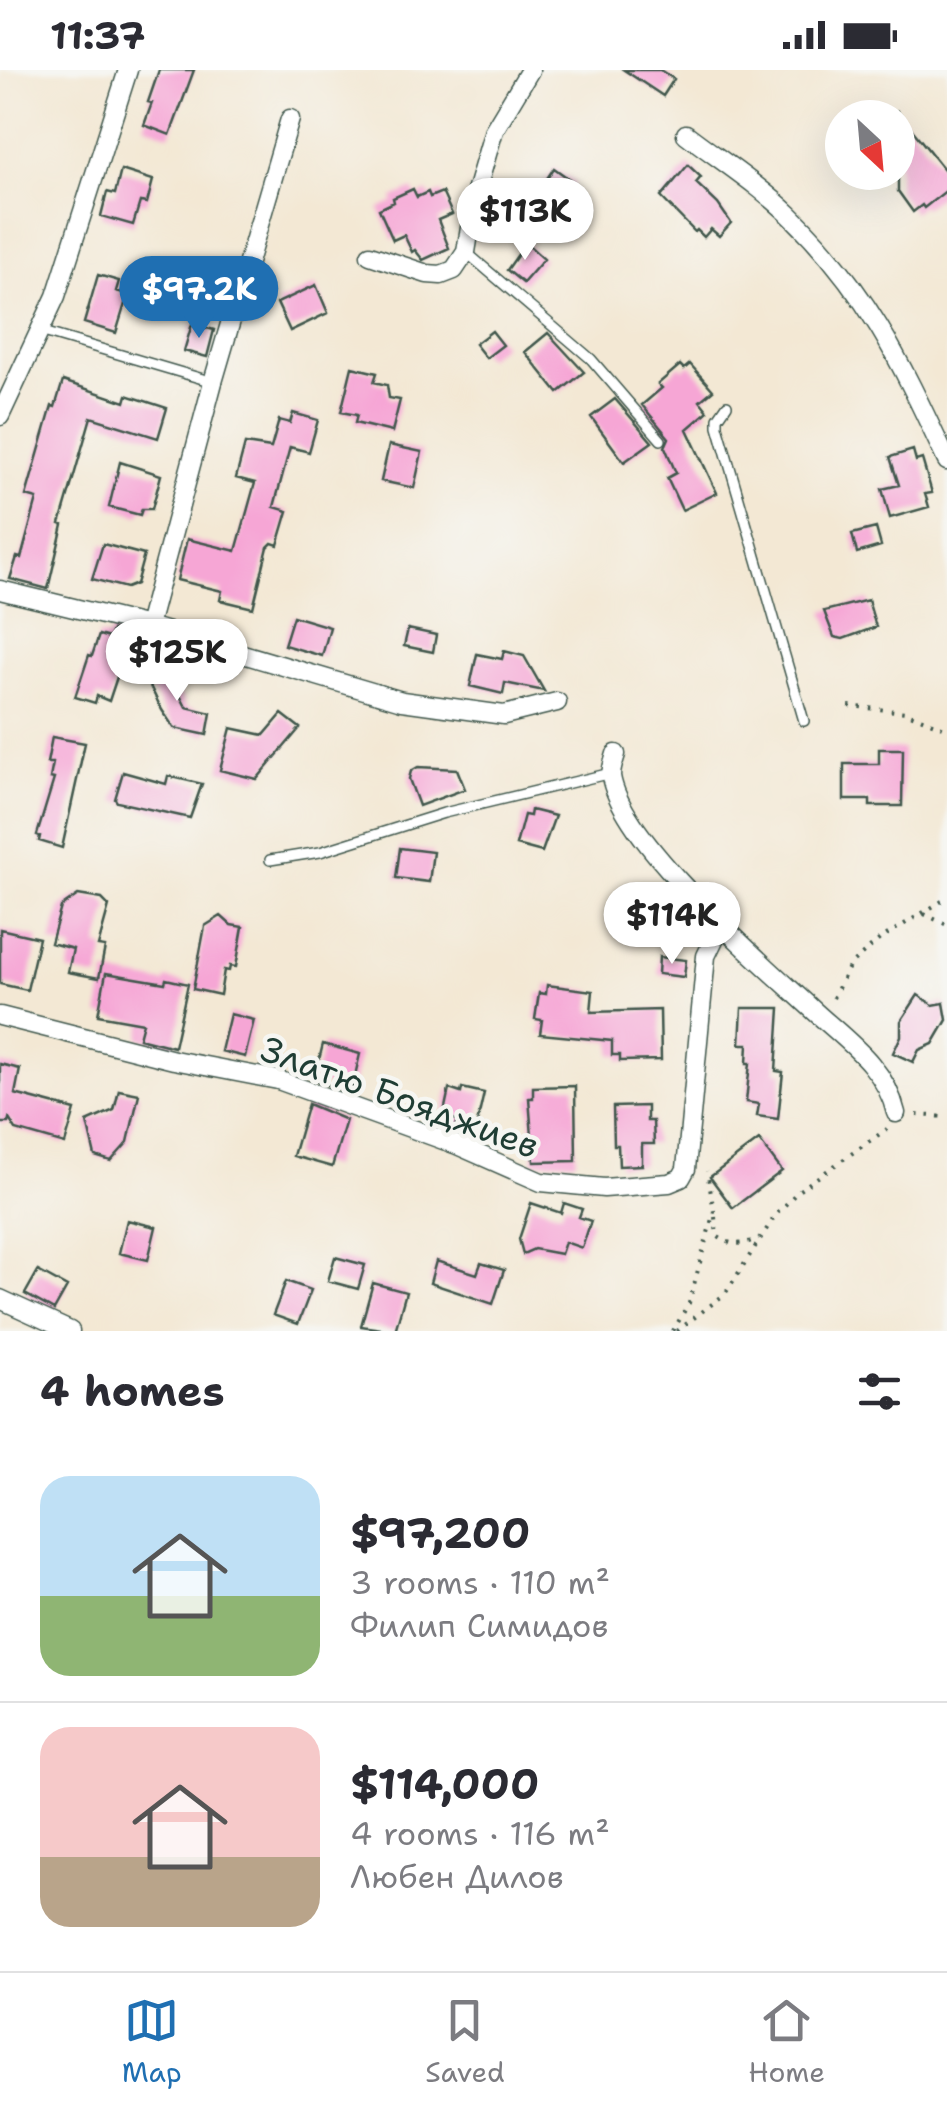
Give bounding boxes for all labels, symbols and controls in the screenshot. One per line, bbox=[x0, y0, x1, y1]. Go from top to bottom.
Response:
text: 11:37 bbox=[50, 10, 145, 61]
north arrow bbox=[825, 100, 915, 190]
map controls bbox=[825, 100, 915, 190]
pin: $113K bbox=[455, 178, 595, 263]
text: $113K bbox=[479, 189, 571, 232]
pin: $97.2K bbox=[118, 256, 280, 341]
text: $97.2K bbox=[141, 267, 257, 310]
pin: $125K bbox=[107, 619, 247, 704]
text: $125K bbox=[128, 630, 226, 673]
pin: $114K bbox=[602, 882, 742, 967]
text: $114K bbox=[626, 893, 718, 936]
street label: Златю Бояджиев bbox=[255, 1025, 545, 1169]
text: 4 homes bbox=[40, 1363, 225, 1419]
icon: filters bbox=[852, 1364, 907, 1419]
text: $97,200 bbox=[350, 1505, 530, 1561]
icon: home bbox=[120, 1516, 240, 1636]
text: 3 rooms · 110 m² bbox=[350, 1561, 610, 1604]
text: Филип Симидов bbox=[350, 1604, 608, 1647]
text: $114,000 bbox=[350, 1756, 539, 1812]
icon: home bbox=[120, 1767, 240, 1887]
text: 4 rooms · 116 m² bbox=[350, 1812, 610, 1855]
text: Любен Дилов bbox=[350, 1855, 564, 1898]
tab: Map bbox=[122, 1993, 182, 2091]
tab: Saved bbox=[425, 1993, 505, 2091]
tab: Home bbox=[748, 1993, 825, 2091]

